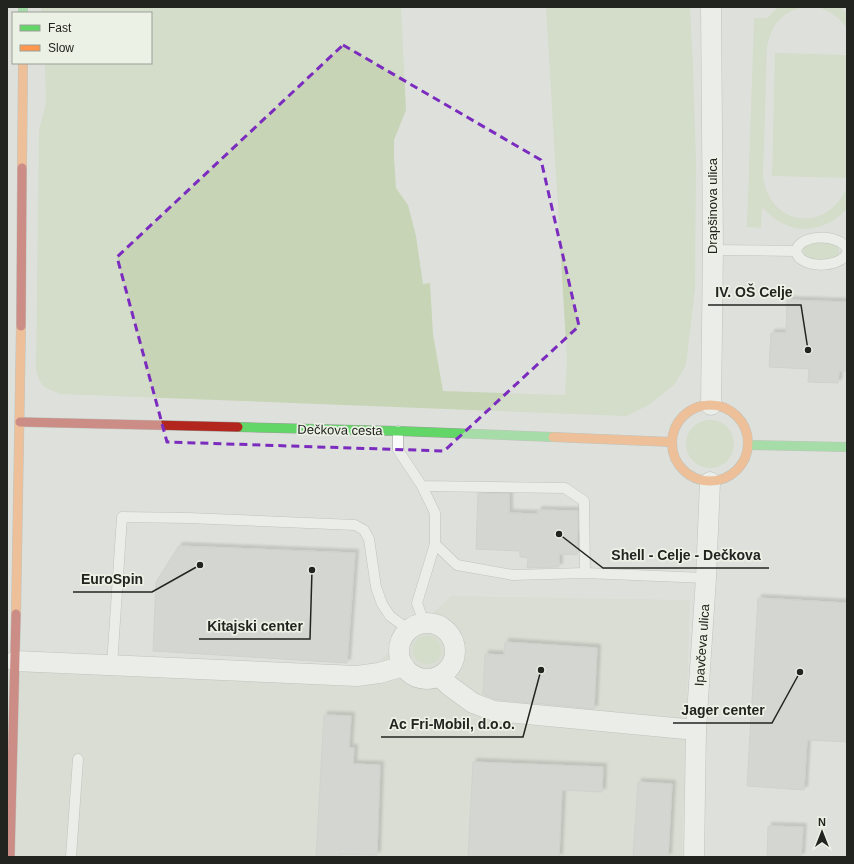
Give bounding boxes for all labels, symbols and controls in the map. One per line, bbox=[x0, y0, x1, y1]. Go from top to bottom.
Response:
legend bbox=[12, 12, 152, 64]
text: Fast bbox=[48, 21, 72, 35]
text: Slow bbox=[48, 41, 74, 55]
street label: Drapšinova ulica bbox=[705, 157, 720, 254]
callout: IV. OŠ Celje bbox=[708, 279, 801, 305]
text: IV. OŠ Celje bbox=[715, 283, 793, 300]
street label: Dečkova cesta bbox=[297, 422, 384, 438]
callout: Shell - Celje - Dečkova bbox=[603, 542, 769, 568]
text: Shell - Celje - Dečkova bbox=[611, 547, 761, 563]
callout: EuroSpin bbox=[73, 566, 152, 592]
text: EuroSpin bbox=[81, 571, 143, 587]
street label: Ipavčeva ulica bbox=[692, 603, 712, 687]
callout: Kitajski center bbox=[199, 613, 310, 639]
text: Kitajski center bbox=[207, 618, 303, 634]
callout: Jager center bbox=[673, 697, 772, 723]
text: Jager center bbox=[681, 702, 765, 718]
callout: Ac Fri-Mobil, d.o.o. bbox=[381, 711, 523, 737]
text: Ac Fri-Mobil, d.o.o. bbox=[389, 716, 515, 732]
north arrow bbox=[802, 812, 842, 852]
text: N bbox=[818, 816, 826, 828]

